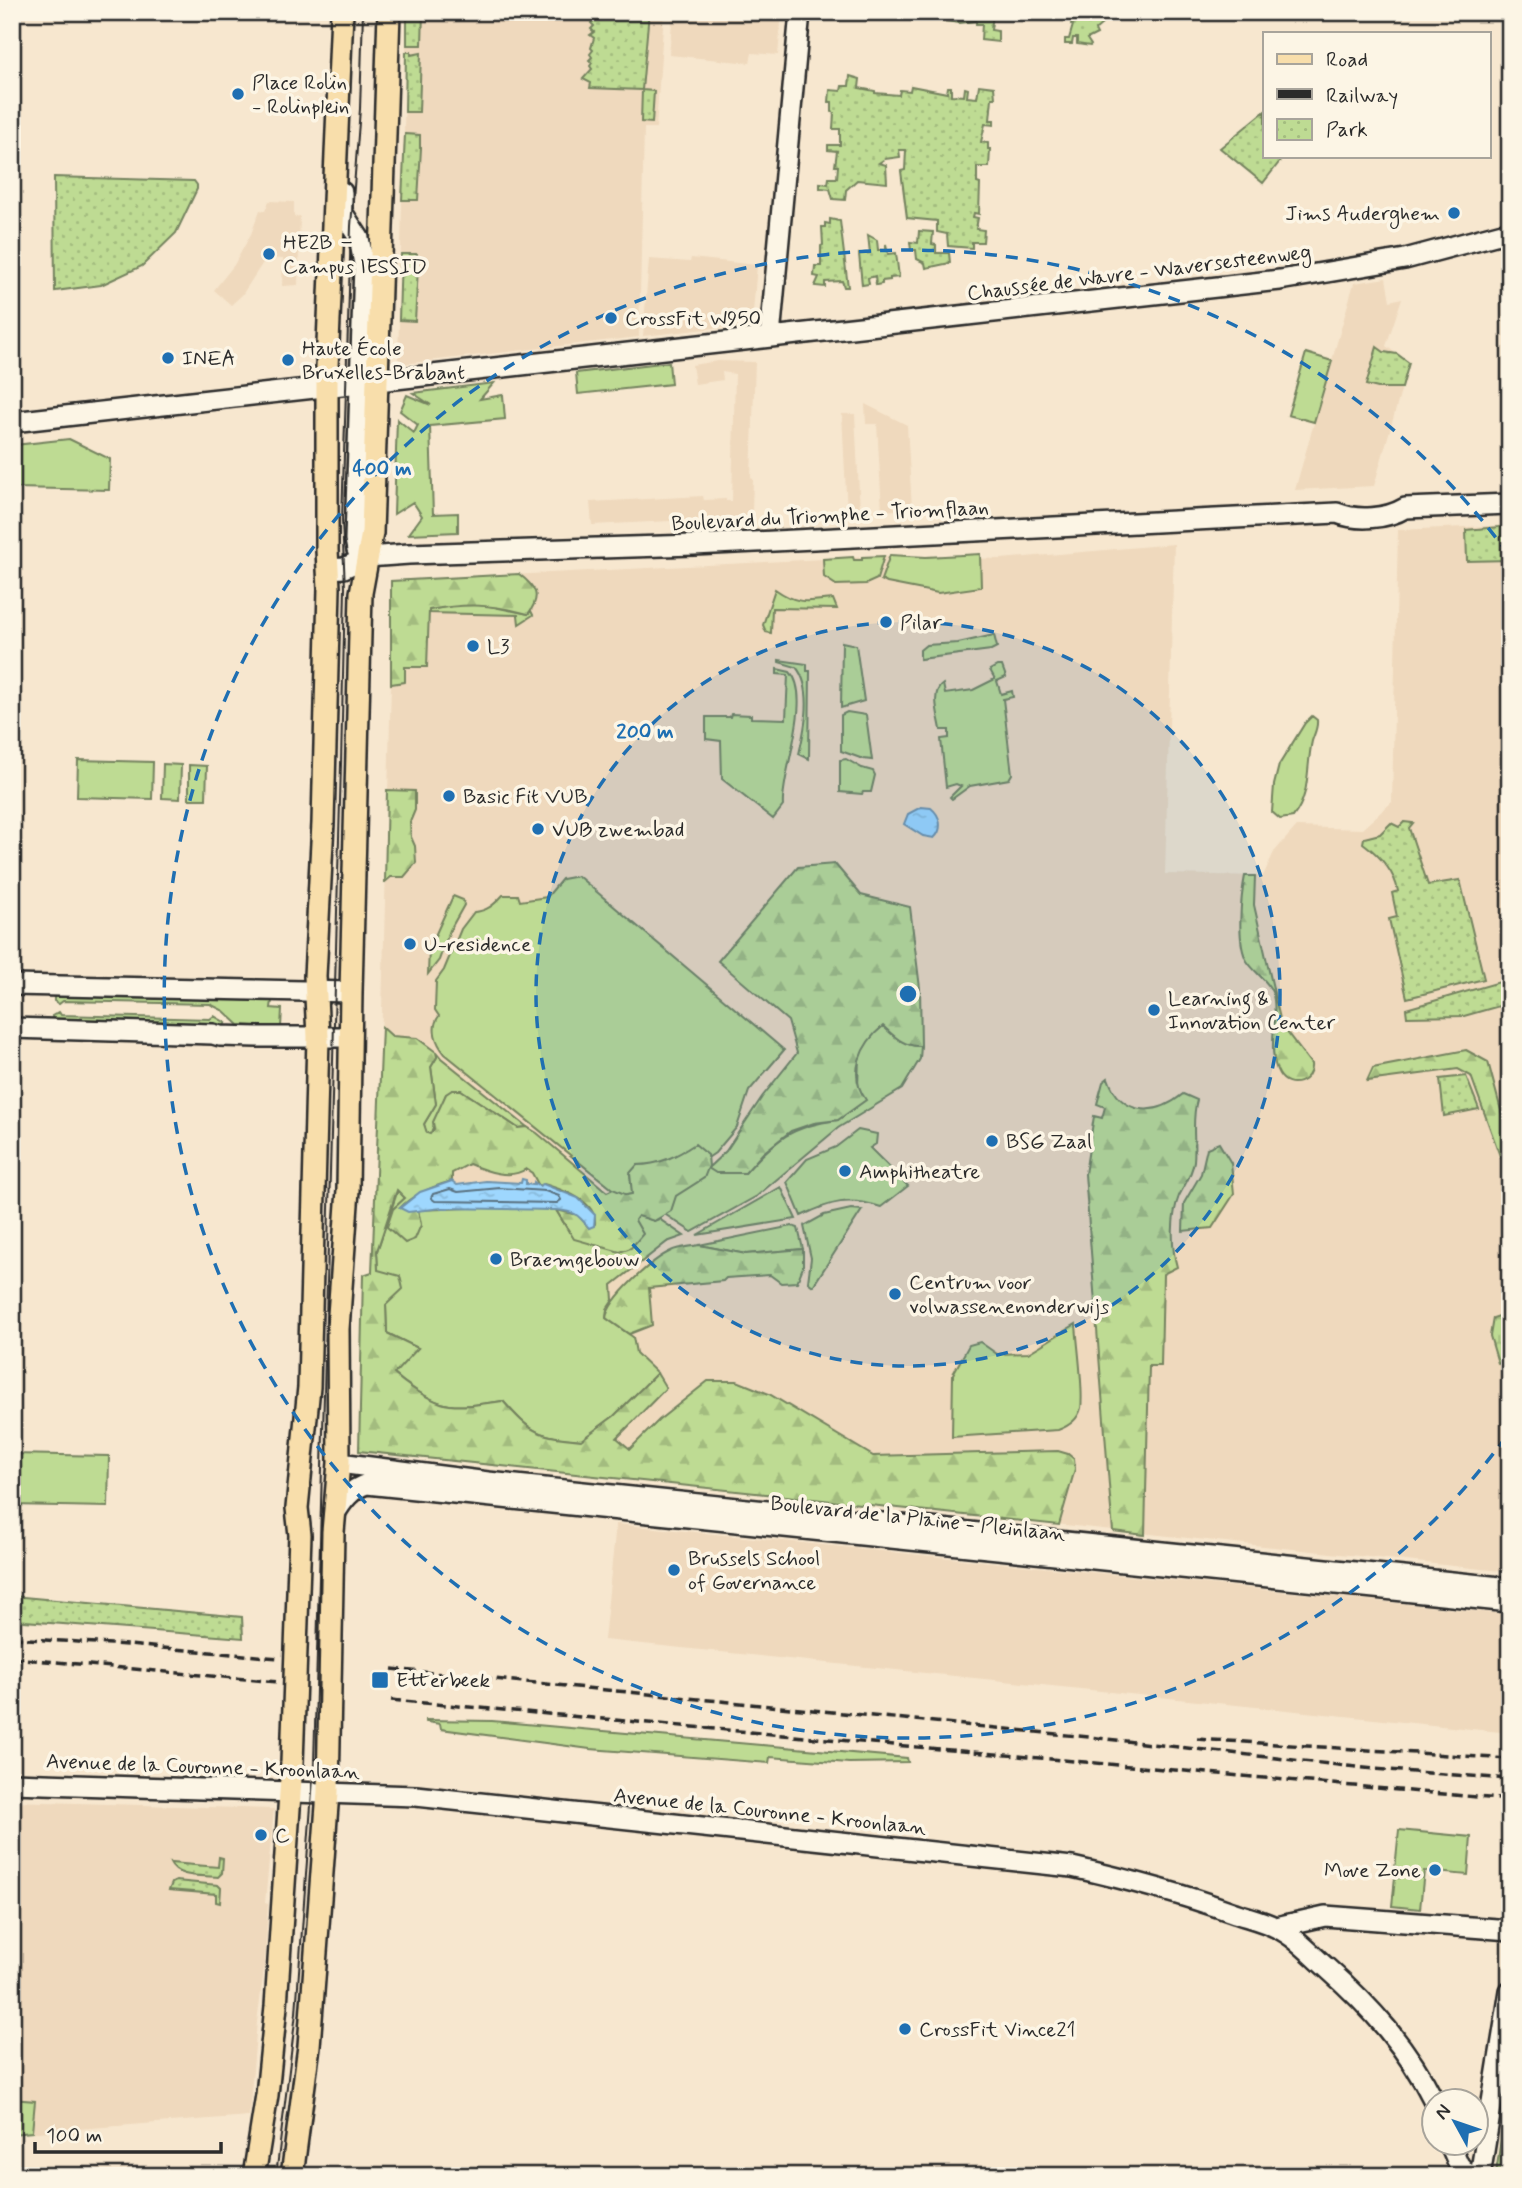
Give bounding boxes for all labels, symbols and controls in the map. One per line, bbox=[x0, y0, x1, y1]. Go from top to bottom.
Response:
legend bbox=[1263, 32, 1490, 158]
text: Road bbox=[1326, 46, 1368, 74]
place label: Place Rolin - Rolinplein bbox=[252, 69, 349, 121]
text: Railway bbox=[1326, 82, 1398, 110]
marker: Place Rolin - Rolinplein bbox=[230, 86, 246, 102]
text: Park bbox=[1326, 116, 1368, 144]
place label: Jims Auderghem bbox=[1285, 200, 1440, 229]
marker: Jims Auderghem bbox=[1446, 205, 1462, 221]
place label: HE2B – Campus IESSID bbox=[283, 229, 427, 281]
street label: Chaussée de Wavre - Waversesteenweg bbox=[966, 238, 1313, 309]
marker: HE2B – Campus IESSID bbox=[261, 246, 277, 262]
place label: CrossFit W950 bbox=[625, 305, 761, 333]
marker: CrossFit W950 bbox=[603, 310, 619, 326]
place label: Haute École Bruxelles-Brabant bbox=[302, 335, 465, 387]
place label: INEA bbox=[182, 345, 236, 373]
marker: INEA bbox=[160, 350, 176, 366]
marker: Haute École Bruxelles-Brabant bbox=[280, 352, 296, 368]
text: 400 m bbox=[352, 455, 412, 483]
street label: Boulevard du Triomphe - Triomflaan bbox=[671, 494, 989, 538]
place label: Pilar bbox=[900, 609, 942, 637]
marker: Pilar bbox=[878, 614, 894, 630]
place label: L3 bbox=[487, 633, 510, 661]
marker: L3 bbox=[465, 638, 481, 654]
text: 200 m bbox=[616, 718, 674, 746]
place label: Basic Fit VUB bbox=[463, 783, 588, 811]
marker: Basic Fit VUB bbox=[441, 788, 457, 804]
place label: VUB zwembad bbox=[552, 816, 685, 844]
marker: VUB zwembad bbox=[530, 821, 546, 837]
place label: U-residence bbox=[424, 931, 531, 959]
marker: U-residence bbox=[402, 936, 418, 952]
centre of rings bbox=[896, 982, 920, 1006]
place label: Learning & Innovation Center bbox=[1168, 985, 1335, 1037]
marker: Learning & Innovation Center bbox=[1146, 1002, 1162, 1018]
place label: BSG Zaal bbox=[1006, 1128, 1092, 1156]
marker: BSG Zaal bbox=[984, 1133, 1000, 1149]
place label: Amphitheatre bbox=[859, 1158, 980, 1186]
marker: Amphitheatre bbox=[837, 1163, 853, 1179]
place label: Braemgebouw bbox=[510, 1246, 639, 1274]
marker: Braemgebouw bbox=[488, 1251, 504, 1267]
place label: Centrum voor volwassenenonderwijs bbox=[909, 1269, 1109, 1321]
marker: Centrum voor volwassenenonderwijs bbox=[887, 1286, 903, 1302]
street label: Boulevard de la Plaine - Pleinlaan bbox=[769, 1490, 1067, 1548]
place label: Brussels School of Governance bbox=[688, 1545, 820, 1597]
marker: Brussels School of Governance bbox=[666, 1562, 682, 1578]
place label: Etterbeek bbox=[396, 1667, 491, 1695]
marker: Etterbeek bbox=[370, 1670, 390, 1690]
street label: Avenue de la Couronne - Kroonlaan bbox=[45, 1748, 361, 1786]
street label: Avenue de la Couronne - Kroonlaan bbox=[612, 1782, 928, 1842]
place label: C bbox=[275, 1822, 290, 1850]
marker: C bbox=[253, 1827, 269, 1843]
place label: Move Zone bbox=[1324, 1857, 1421, 1885]
marker: Move Zone bbox=[1427, 1862, 1443, 1878]
place label: CrossFit Vince21 bbox=[919, 2016, 1076, 2044]
marker: CrossFit Vince21 bbox=[897, 2021, 913, 2037]
north arrow bbox=[1420, 2086, 1490, 2156]
text: N bbox=[1429, 2099, 1457, 2125]
scale bar bbox=[35, 2111, 220, 2155]
text: 100 m bbox=[46, 2122, 102, 2150]

